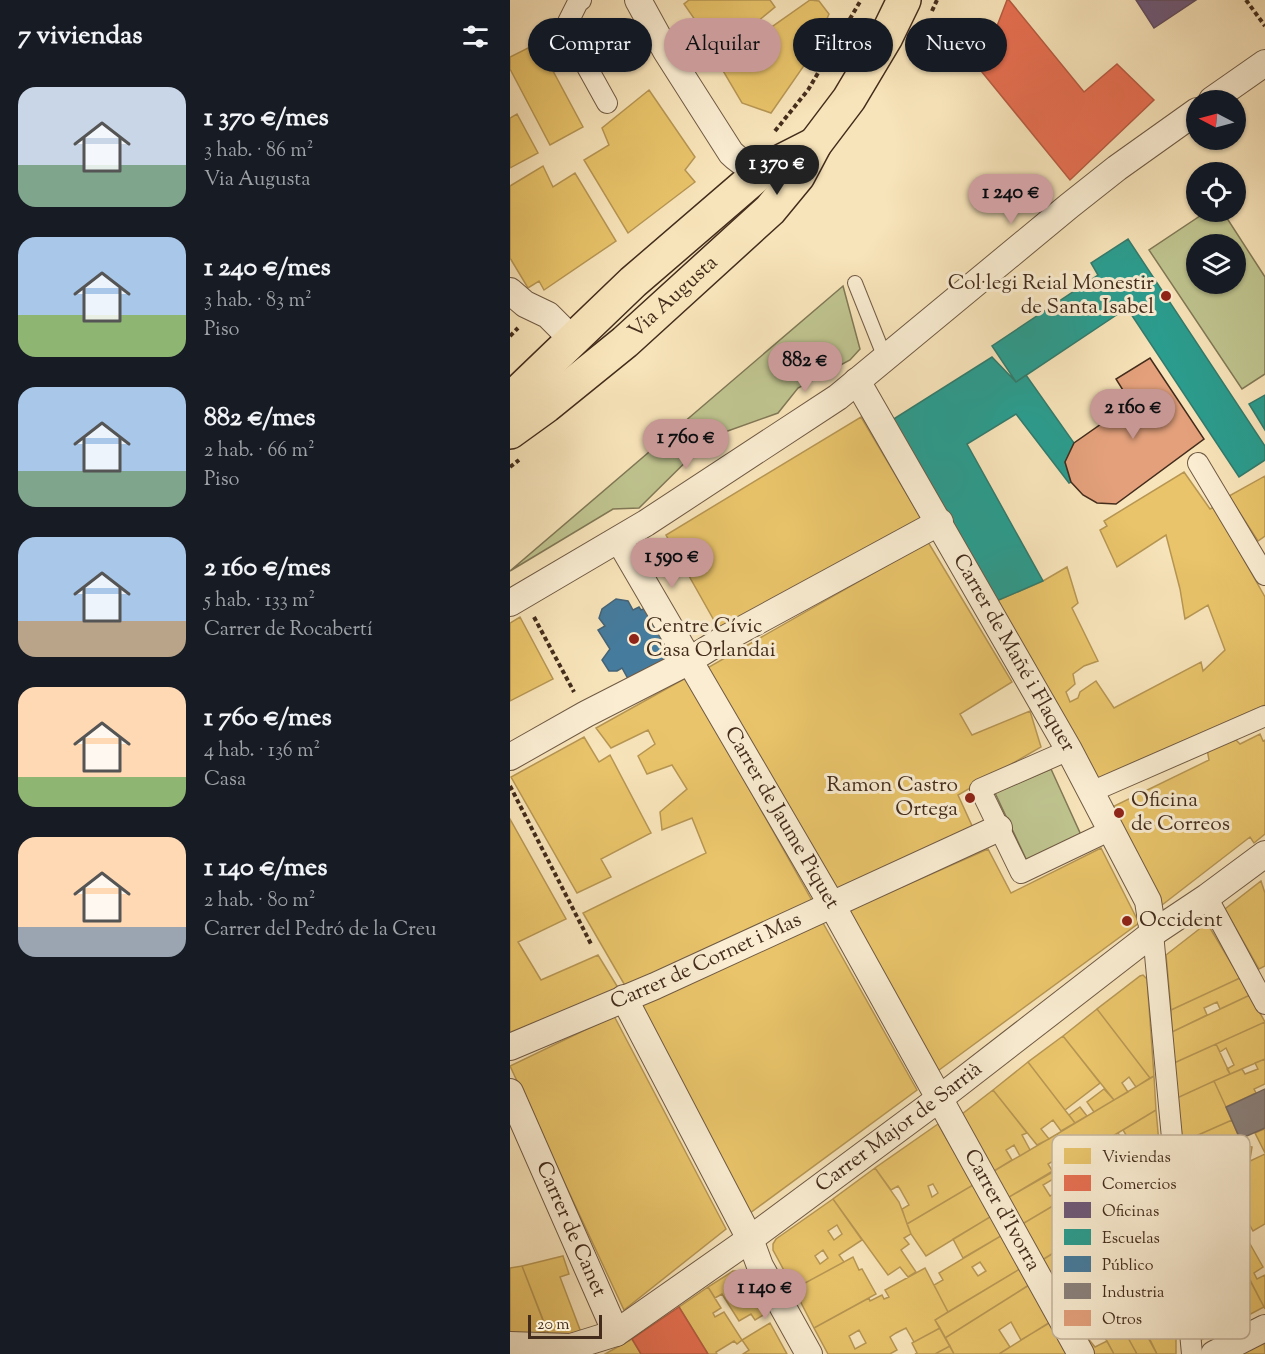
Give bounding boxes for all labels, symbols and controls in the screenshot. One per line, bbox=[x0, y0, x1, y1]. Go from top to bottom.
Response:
text: 7 viviendas bbox=[18, 18, 142, 55]
chip: Comprar bbox=[528, 18, 652, 72]
chip: Alquilar bbox=[664, 18, 781, 72]
chip: Filtros bbox=[793, 18, 893, 72]
chip: Nuevo bbox=[905, 18, 1007, 72]
icon: filters bbox=[459, 20, 492, 53]
north arrow bbox=[1186, 90, 1246, 150]
map controls bbox=[1186, 90, 1246, 294]
text: 1 370 €/mes bbox=[204, 100, 329, 137]
icon: home bbox=[66, 111, 138, 183]
text: 3 hab. · 86 m² bbox=[204, 137, 314, 166]
pin: 1 370 € bbox=[722, 145, 832, 196]
text: 1 370 € bbox=[749, 150, 805, 179]
button: locate bbox=[1186, 162, 1246, 222]
text: Via Augusta bbox=[204, 166, 310, 195]
pin: 1 240 € bbox=[956, 174, 1066, 225]
text: 1 240 € bbox=[982, 179, 1040, 208]
button: layers bbox=[1186, 234, 1246, 294]
street label: Via Augusta bbox=[622, 249, 725, 346]
text: 1 240 €/mes bbox=[204, 250, 331, 287]
icon: home bbox=[66, 261, 138, 333]
place label: Col·legi Reial Monestir de Santa Isabel bbox=[948, 269, 1154, 323]
text: 3 hab. · 83 m² bbox=[204, 287, 312, 316]
marker: Col·legi Reial Monestir de Santa Isabel bbox=[1159, 289, 1173, 303]
text: Piso bbox=[204, 316, 239, 345]
pin: 882 € bbox=[763, 342, 847, 393]
text: 882 € bbox=[782, 347, 828, 376]
pin: 2 160 € bbox=[1078, 389, 1188, 440]
text: 2 160 € bbox=[1104, 394, 1162, 423]
text: 882 €/mes bbox=[204, 400, 316, 437]
icon: home bbox=[66, 411, 138, 483]
pin: 1 760 € bbox=[631, 419, 741, 470]
text: 1 760 € bbox=[657, 424, 715, 453]
text: 2 hab. · 66 m² bbox=[204, 437, 315, 466]
text: Piso bbox=[204, 466, 239, 495]
pin: 1 590 € bbox=[617, 538, 727, 589]
text: 1 590 € bbox=[645, 543, 699, 572]
street label: Carrer de Mañé i Flaquer bbox=[945, 549, 1082, 758]
text: 2 160 €/mes bbox=[204, 550, 331, 587]
icon: home bbox=[66, 561, 138, 633]
text: 5 hab. · 133 m² bbox=[204, 587, 315, 616]
place label: Centre Cívic Casa Orlandai bbox=[646, 612, 776, 666]
text: Carrer de Rocabertí bbox=[204, 616, 373, 645]
marker: Centre Cívic Casa Orlandai bbox=[627, 632, 641, 646]
text: 1 760 €/mes bbox=[204, 700, 332, 737]
icon: home bbox=[66, 711, 138, 783]
street label: Carrer de Jaume Piquet bbox=[716, 721, 846, 915]
text: 4 hab. · 136 m² bbox=[204, 737, 320, 766]
text: Casa bbox=[204, 766, 246, 795]
place label: Ramon Castro Ortega bbox=[827, 771, 958, 825]
place label: Oficina de Correos bbox=[1131, 786, 1230, 840]
marker: Ramon Castro Ortega bbox=[963, 791, 977, 805]
marker: Oficina de Correos bbox=[1112, 806, 1126, 820]
text: 1 140 €/mes bbox=[204, 850, 327, 887]
icon: home bbox=[66, 861, 138, 933]
text: 2 hab. · 80 m² bbox=[204, 887, 316, 916]
street label: Carrer de Cornet i Mas bbox=[606, 906, 807, 1018]
place label: Occident bbox=[1139, 906, 1223, 936]
marker: Occident bbox=[1120, 914, 1134, 928]
text: Carrer del Pedró de la Creu bbox=[204, 916, 436, 945]
street label: Carrer Major de Sarrià bbox=[810, 1055, 989, 1200]
legend bbox=[1052, 1135, 1250, 1339]
street label: Carrer d'Ivorra bbox=[956, 1144, 1048, 1277]
text: Viviendas bbox=[1102, 1147, 1171, 1170]
street label: Carrer de Canet bbox=[527, 1157, 613, 1302]
text: Comercios bbox=[1102, 1174, 1176, 1197]
text: Oficinas bbox=[1102, 1201, 1159, 1224]
text: Escuelas bbox=[1102, 1228, 1160, 1251]
text: Público bbox=[1102, 1255, 1154, 1278]
pin: 1 140 € bbox=[710, 1269, 820, 1320]
text: 1 140 € bbox=[738, 1274, 792, 1303]
text: Industria bbox=[1102, 1282, 1165, 1305]
text: Otros bbox=[1102, 1309, 1142, 1332]
scale bar bbox=[528, 1312, 602, 1340]
text: 20 m bbox=[537, 1314, 570, 1337]

